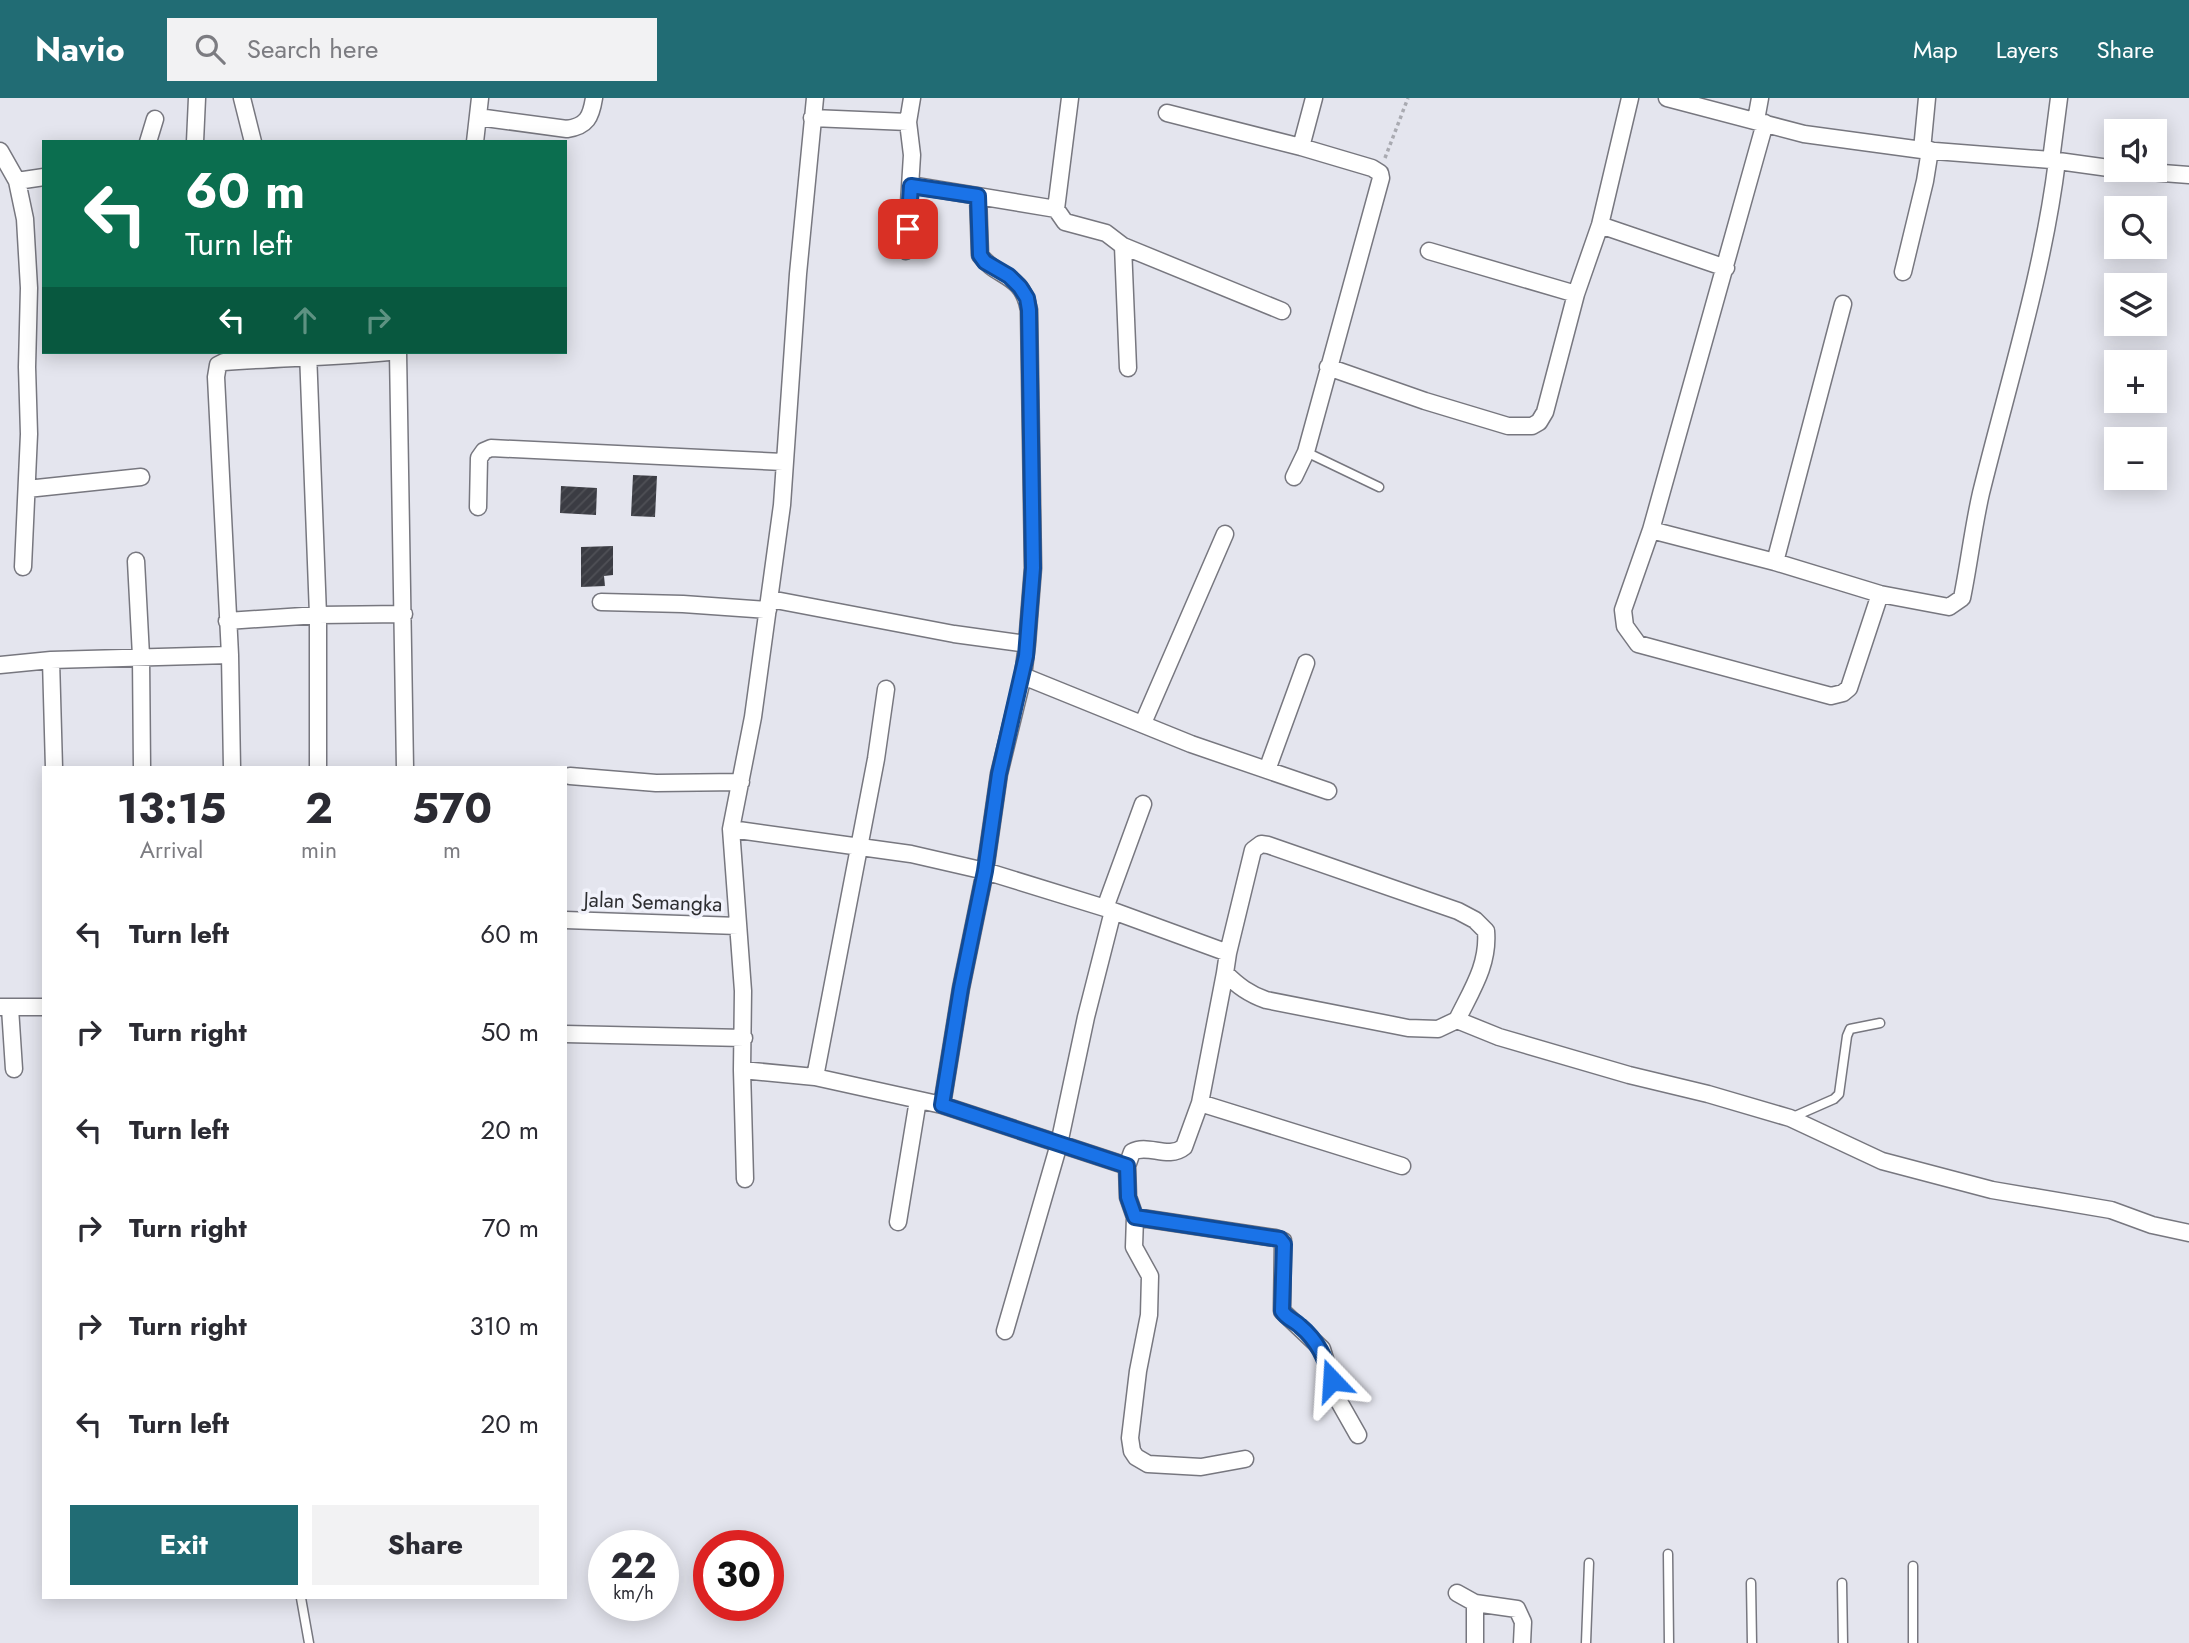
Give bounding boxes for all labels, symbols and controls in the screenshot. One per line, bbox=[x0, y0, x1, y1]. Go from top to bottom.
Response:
search box bbox=[167, 18, 657, 81]
text: Navio bbox=[35, 26, 125, 73]
icon: search bbox=[191, 30, 229, 68]
text: Search here bbox=[247, 30, 378, 68]
text: Map bbox=[1913, 32, 1958, 67]
text: Layers bbox=[1996, 32, 2058, 67]
text: Share bbox=[2096, 32, 2154, 67]
map controls bbox=[2104, 119, 2167, 490]
button: sound bbox=[2104, 119, 2167, 182]
text: 60 m bbox=[185, 156, 305, 226]
icon: left bbox=[70, 168, 161, 259]
button: search bbox=[2104, 196, 2167, 259]
pin bbox=[878, 199, 938, 259]
icon: arrive bbox=[889, 210, 927, 248]
text: Turn left bbox=[185, 221, 292, 267]
button: layers bbox=[2104, 273, 2167, 336]
icon: left bbox=[213, 301, 251, 339]
icon: ahead bbox=[286, 301, 324, 339]
icon: right bbox=[359, 301, 397, 339]
button: + bbox=[2104, 350, 2167, 413]
button: − bbox=[2104, 427, 2167, 490]
text: 13:15 bbox=[117, 778, 226, 839]
text: 2 bbox=[305, 778, 333, 839]
text: 570 bbox=[412, 778, 492, 839]
text: Arrival bbox=[140, 833, 203, 867]
text: min bbox=[301, 833, 337, 867]
text: m bbox=[443, 833, 461, 867]
street label: Jalan Semangka bbox=[580, 884, 723, 919]
icon: left bbox=[70, 915, 108, 953]
text: Turn left bbox=[129, 915, 229, 953]
text: 60 m bbox=[480, 915, 539, 953]
icon: right bbox=[70, 1013, 108, 1051]
text: Turn right bbox=[129, 1013, 247, 1051]
text: 50 m bbox=[481, 1013, 539, 1051]
icon: left bbox=[70, 1111, 108, 1149]
text: Turn left bbox=[129, 1111, 229, 1149]
text: 20 m bbox=[481, 1111, 539, 1149]
icon: right bbox=[70, 1209, 108, 1247]
text: Turn right bbox=[129, 1209, 247, 1247]
text: 70 m bbox=[482, 1209, 539, 1247]
icon: right bbox=[70, 1307, 108, 1345]
text: Turn right bbox=[129, 1307, 247, 1345]
text: 310 m bbox=[469, 1307, 539, 1345]
position arrow bbox=[1295, 1343, 1369, 1417]
icon: left bbox=[70, 1405, 108, 1443]
text: Turn left bbox=[129, 1405, 229, 1443]
text: 20 m bbox=[481, 1405, 539, 1443]
button: Exit bbox=[70, 1505, 298, 1585]
button: Share bbox=[312, 1505, 539, 1585]
speed limit sign: 30 bbox=[693, 1530, 784, 1621]
text: 22 bbox=[611, 1541, 656, 1591]
text: km/h bbox=[613, 1580, 654, 1606]

